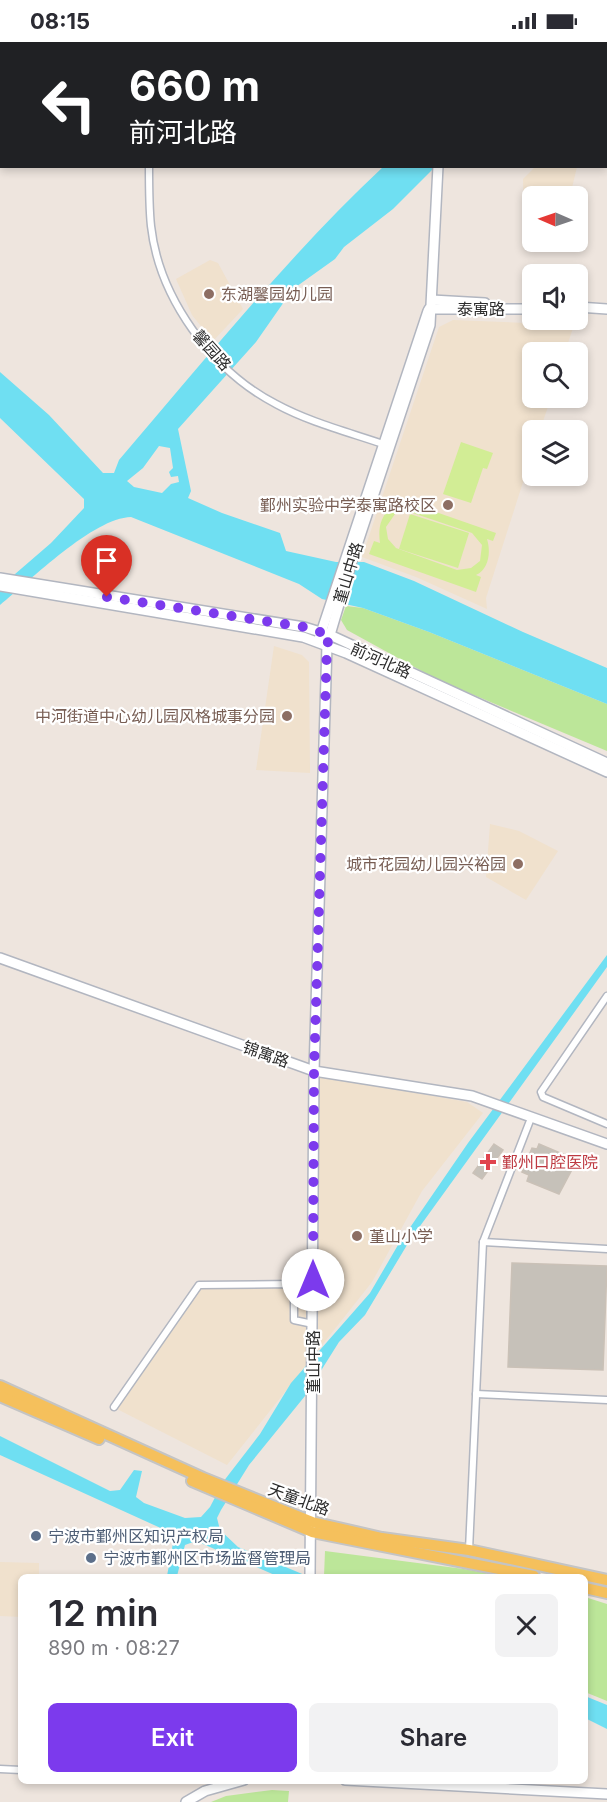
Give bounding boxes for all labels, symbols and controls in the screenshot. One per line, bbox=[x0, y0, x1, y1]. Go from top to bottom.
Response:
text: 08:15 bbox=[30, 8, 90, 34]
text: 660 m bbox=[129, 60, 260, 111]
icon: left bbox=[30, 66, 108, 144]
text: 前河北路 bbox=[129, 116, 237, 149]
north arrow bbox=[522, 186, 588, 252]
map controls bbox=[522, 186, 588, 486]
button: sound bbox=[522, 264, 588, 330]
place label: 东湖馨园幼儿园 bbox=[221, 284, 333, 304]
marker: 东湖馨园幼儿园 bbox=[202, 287, 216, 301]
street label: 泰寓路 bbox=[457, 299, 505, 319]
street label: 馨园路 bbox=[189, 325, 235, 375]
button: search bbox=[522, 342, 588, 408]
button: layers bbox=[522, 420, 588, 486]
place label: 鄞州实验中学泰寓路校区 bbox=[260, 495, 436, 515]
marker: 鄞州实验中学泰寓路校区 bbox=[441, 498, 455, 512]
pin bbox=[81, 535, 132, 597]
street label: 堇山中路 bbox=[329, 539, 367, 607]
icon: arrive bbox=[90, 544, 123, 577]
street label: 前河北路 bbox=[348, 638, 414, 682]
place label: 中河街道中心幼儿园风格城事分园 bbox=[35, 706, 275, 726]
marker: 中河街道中心幼儿园风格城事分园 bbox=[280, 709, 294, 723]
place label: 城市花园幼儿园兴裕园 bbox=[346, 854, 506, 874]
marker: 城市花园幼儿园兴裕园 bbox=[511, 857, 525, 871]
street label: 锦寓路 bbox=[240, 1036, 292, 1072]
place label: 鄞州口腔医院 bbox=[502, 1152, 598, 1172]
marker: 鄞州口腔医院 bbox=[479, 1153, 497, 1171]
place label: 堇山小学 bbox=[369, 1226, 433, 1246]
marker: 堇山小学 bbox=[350, 1229, 364, 1243]
position arrow bbox=[281, 1248, 345, 1312]
street label: 堇山中路 bbox=[303, 1330, 323, 1394]
street label: 天童北路 bbox=[266, 1479, 332, 1519]
place label: 宁波市鄞州区知识产权局 bbox=[48, 1526, 224, 1546]
marker: 宁波市鄞州区知识产权局 bbox=[29, 1529, 43, 1543]
place label: 宁波市鄞州区市场监督管理局 bbox=[103, 1548, 311, 1568]
marker: 宁波市鄞州区市场监督管理局 bbox=[84, 1551, 98, 1565]
text: 12 min bbox=[48, 1591, 159, 1635]
button: close bbox=[495, 1594, 558, 1657]
text: 890 m · 08:27 bbox=[48, 1636, 180, 1660]
button: Exit bbox=[48, 1703, 297, 1772]
button: Share bbox=[309, 1703, 558, 1772]

